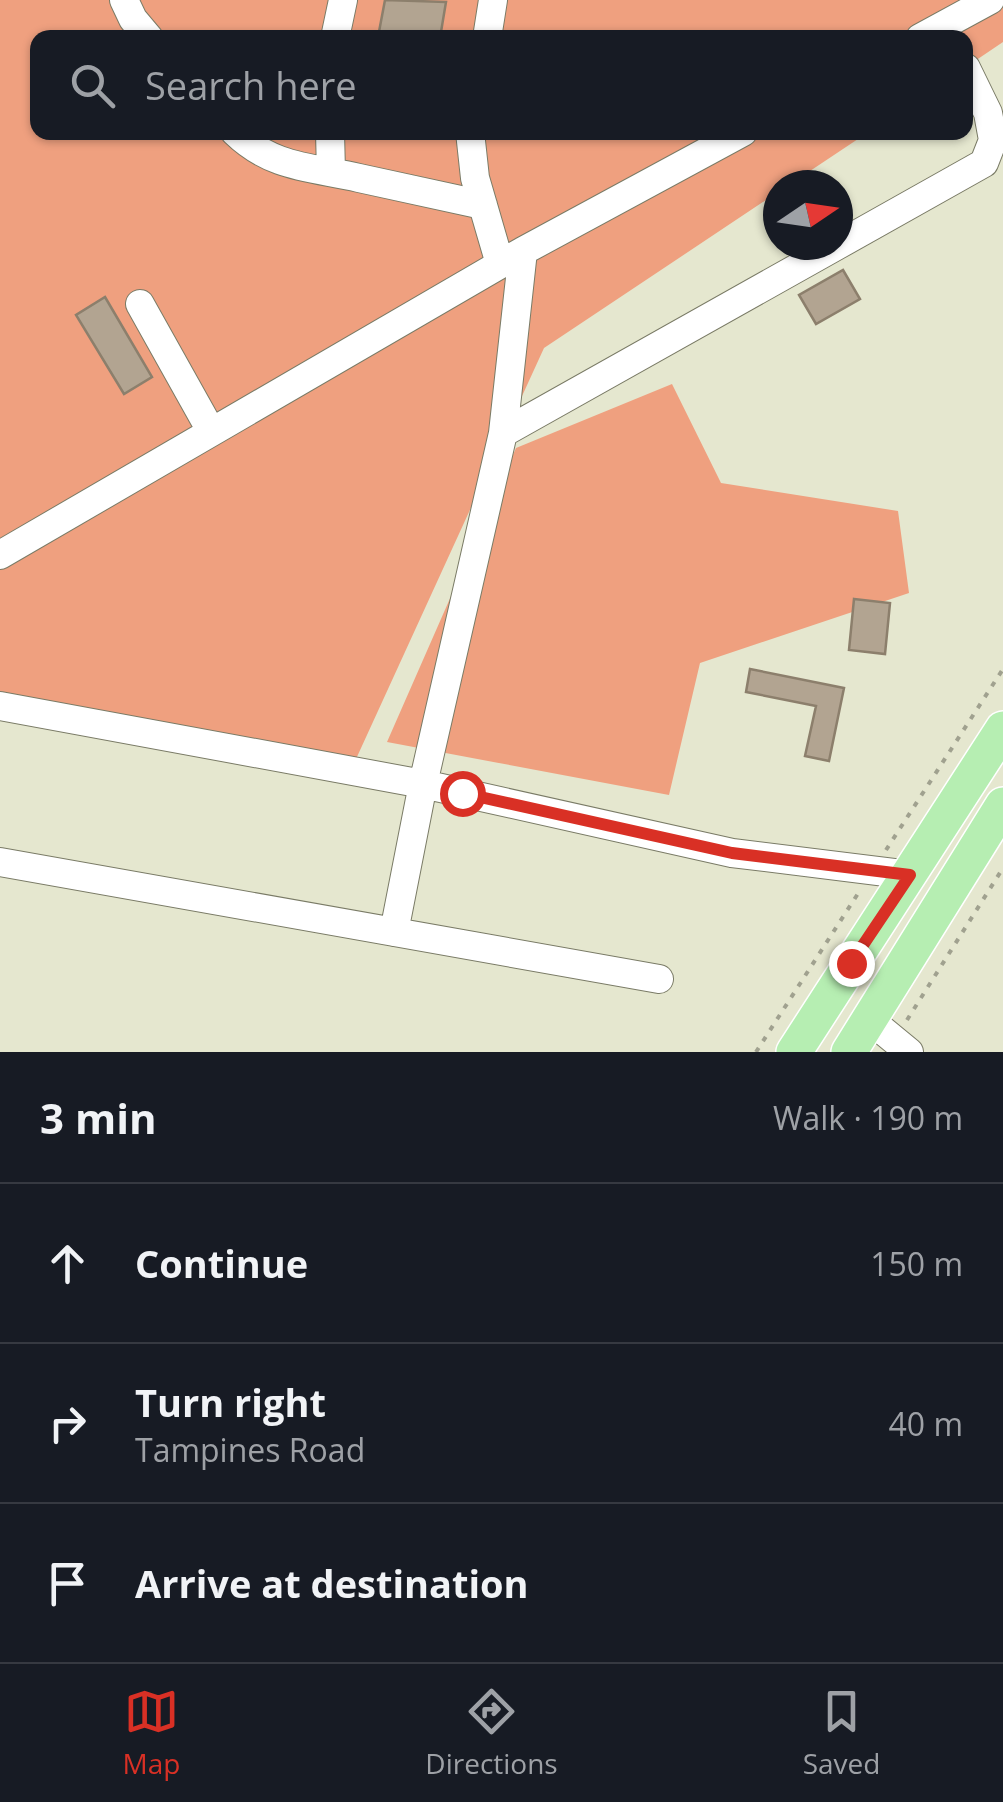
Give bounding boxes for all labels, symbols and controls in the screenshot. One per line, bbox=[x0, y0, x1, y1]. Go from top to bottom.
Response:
search box bbox=[30, 30, 973, 140]
icon: search bbox=[65, 58, 120, 113]
text: Search here bbox=[145, 59, 357, 111]
north arrow bbox=[763, 170, 853, 260]
route start bbox=[440, 771, 486, 817]
route end bbox=[829, 941, 875, 987]
text: 3 min bbox=[40, 1089, 157, 1146]
text: Walk · 190 m bbox=[773, 1096, 963, 1139]
icon: ahead bbox=[40, 1236, 95, 1291]
text: Continue bbox=[135, 1237, 308, 1289]
text: 150 m bbox=[870, 1242, 963, 1285]
text: Turn right bbox=[135, 1376, 326, 1428]
icon: right bbox=[40, 1396, 95, 1451]
text: 40 m bbox=[888, 1402, 963, 1445]
text: Tampines Road bbox=[135, 1428, 365, 1471]
icon: arrive bbox=[40, 1556, 95, 1611]
text: Arrive at destination bbox=[135, 1557, 529, 1609]
tab: Map bbox=[122, 1684, 180, 1782]
tab: Directions bbox=[425, 1684, 558, 1782]
tab: Saved bbox=[803, 1684, 880, 1782]

